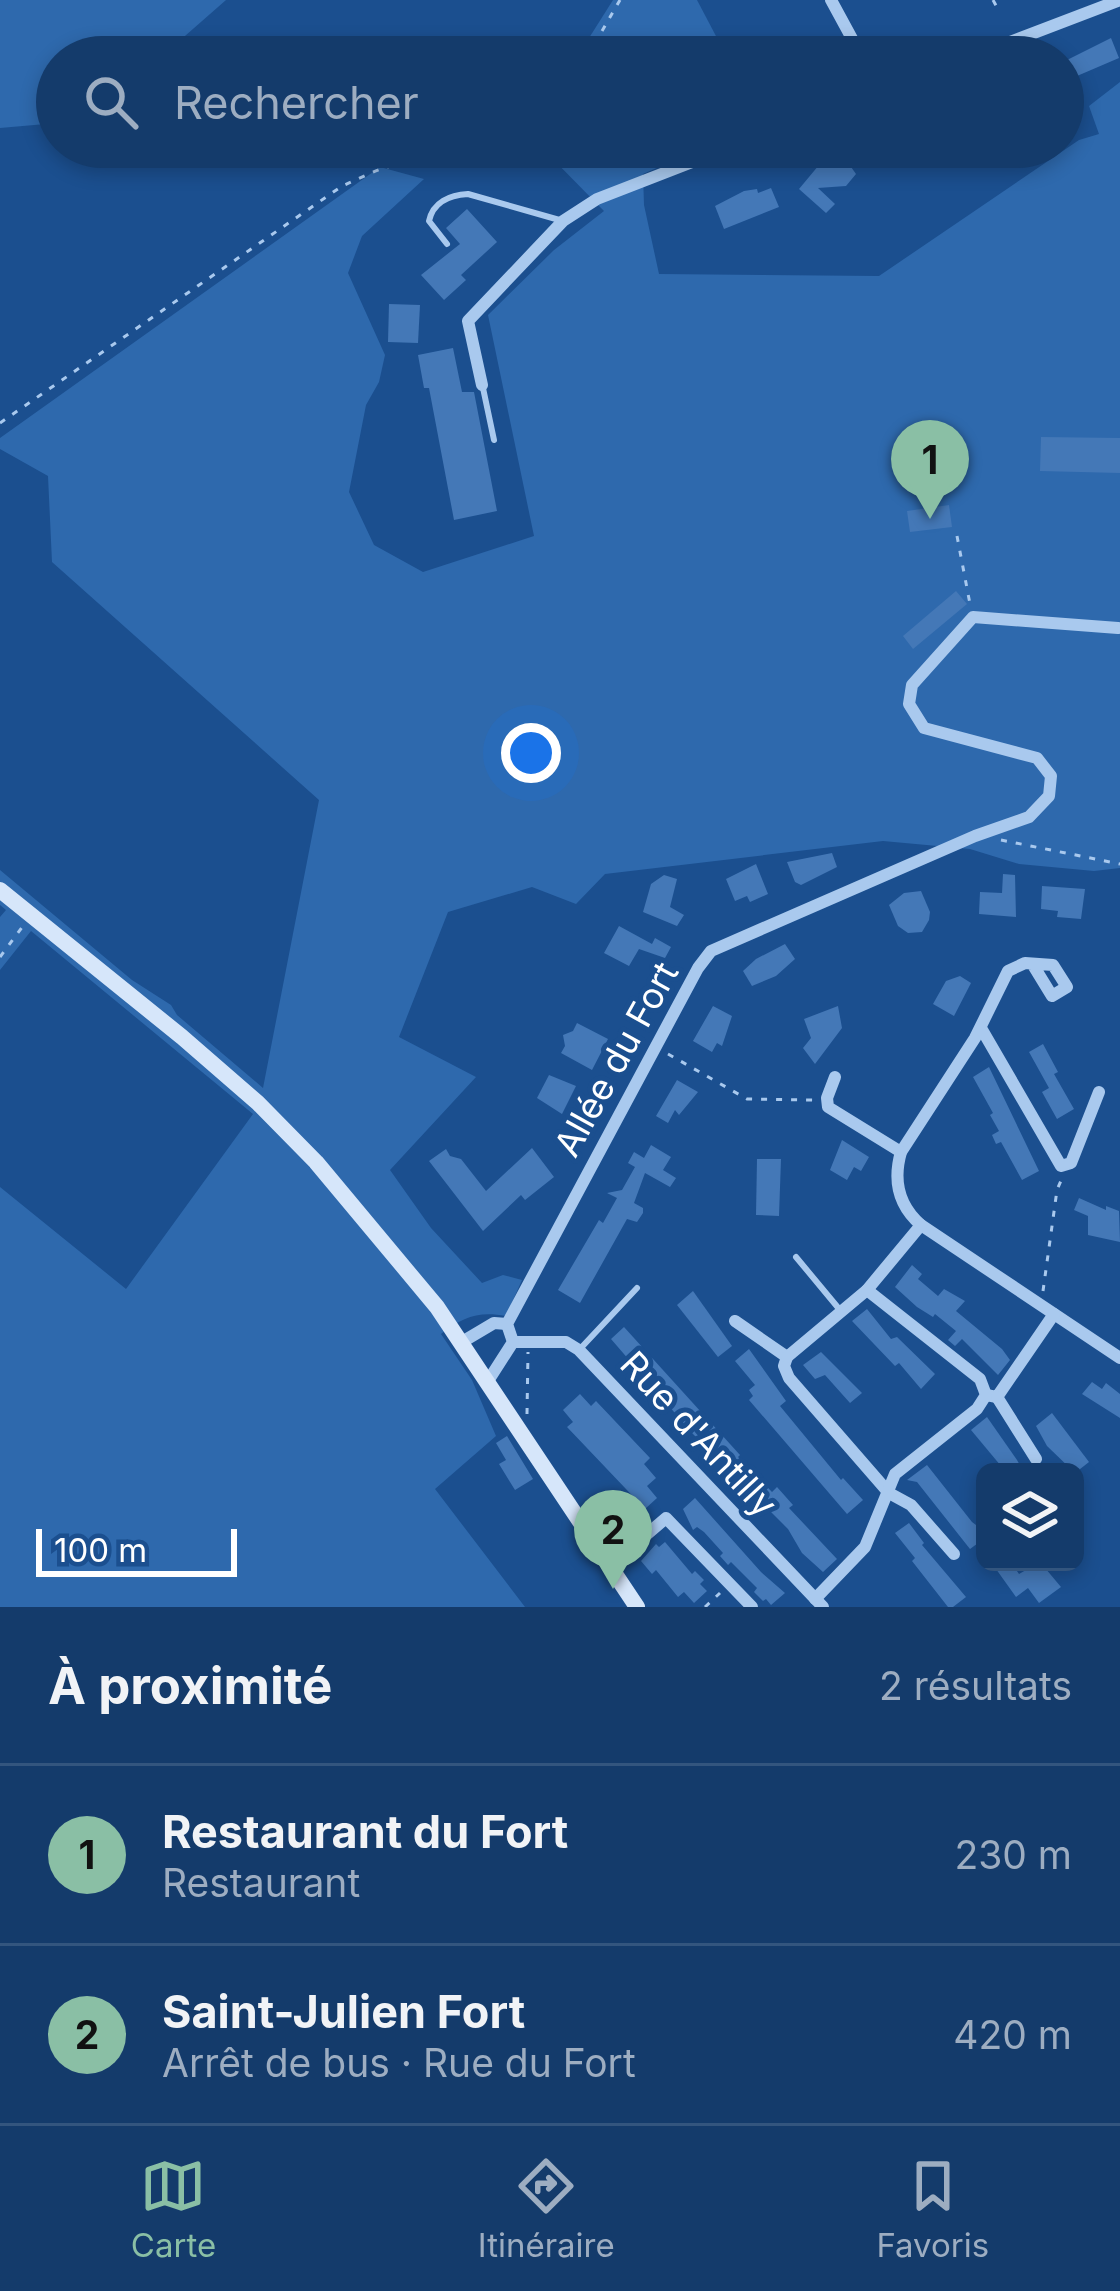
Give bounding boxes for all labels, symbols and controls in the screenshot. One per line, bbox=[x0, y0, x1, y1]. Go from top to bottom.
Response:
search box bbox=[36, 36, 1084, 168]
icon: search bbox=[78, 69, 144, 135]
text: Rechercher bbox=[174, 75, 419, 130]
pin: 1 bbox=[891, 420, 969, 519]
your location bbox=[501, 723, 561, 783]
street label: Allée du Fort bbox=[545, 954, 687, 1164]
street label: Rue d'Antilly bbox=[611, 1342, 787, 1526]
map controls bbox=[976, 1463, 1084, 1571]
button: layers bbox=[976, 1463, 1084, 1571]
pin: 2 bbox=[574, 1490, 652, 1589]
scale bar bbox=[36, 1523, 237, 1576]
text: 100 m bbox=[54, 1530, 147, 1570]
text: À proximité bbox=[48, 1655, 332, 1716]
text: 2 résultats bbox=[879, 1662, 1072, 1709]
text: Restaurant du Fort bbox=[162, 1804, 568, 1859]
text: 1 bbox=[79, 1831, 95, 1878]
text: 230 m bbox=[954, 1831, 1072, 1878]
text: Restaurant bbox=[162, 1859, 360, 1906]
text: Saint-Julien Fort bbox=[162, 1984, 525, 2039]
text: 2 bbox=[75, 2011, 99, 2058]
text: 420 m bbox=[953, 2011, 1072, 2058]
text: Arrêt de bus · Rue du Fort bbox=[162, 2039, 636, 2086]
tab: Carte bbox=[131, 2153, 216, 2265]
tab: Itinéraire bbox=[478, 2153, 615, 2265]
tab: Favoris bbox=[876, 2153, 989, 2265]

